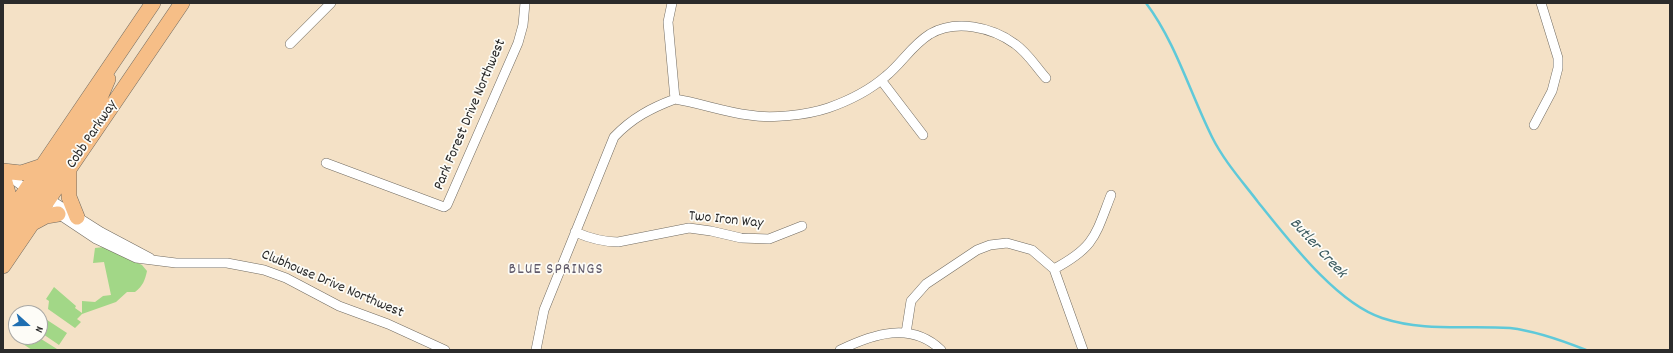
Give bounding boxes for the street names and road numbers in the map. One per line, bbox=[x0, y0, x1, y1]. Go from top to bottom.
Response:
street label: Park Forest Drive Northwest bbox=[431, 37, 511, 193]
street label: Cobb Parkway bbox=[63, 97, 123, 173]
street label: Two Iron Way bbox=[688, 208, 764, 234]
street label: Clubhouse Drive Northwest bbox=[258, 247, 406, 323]

